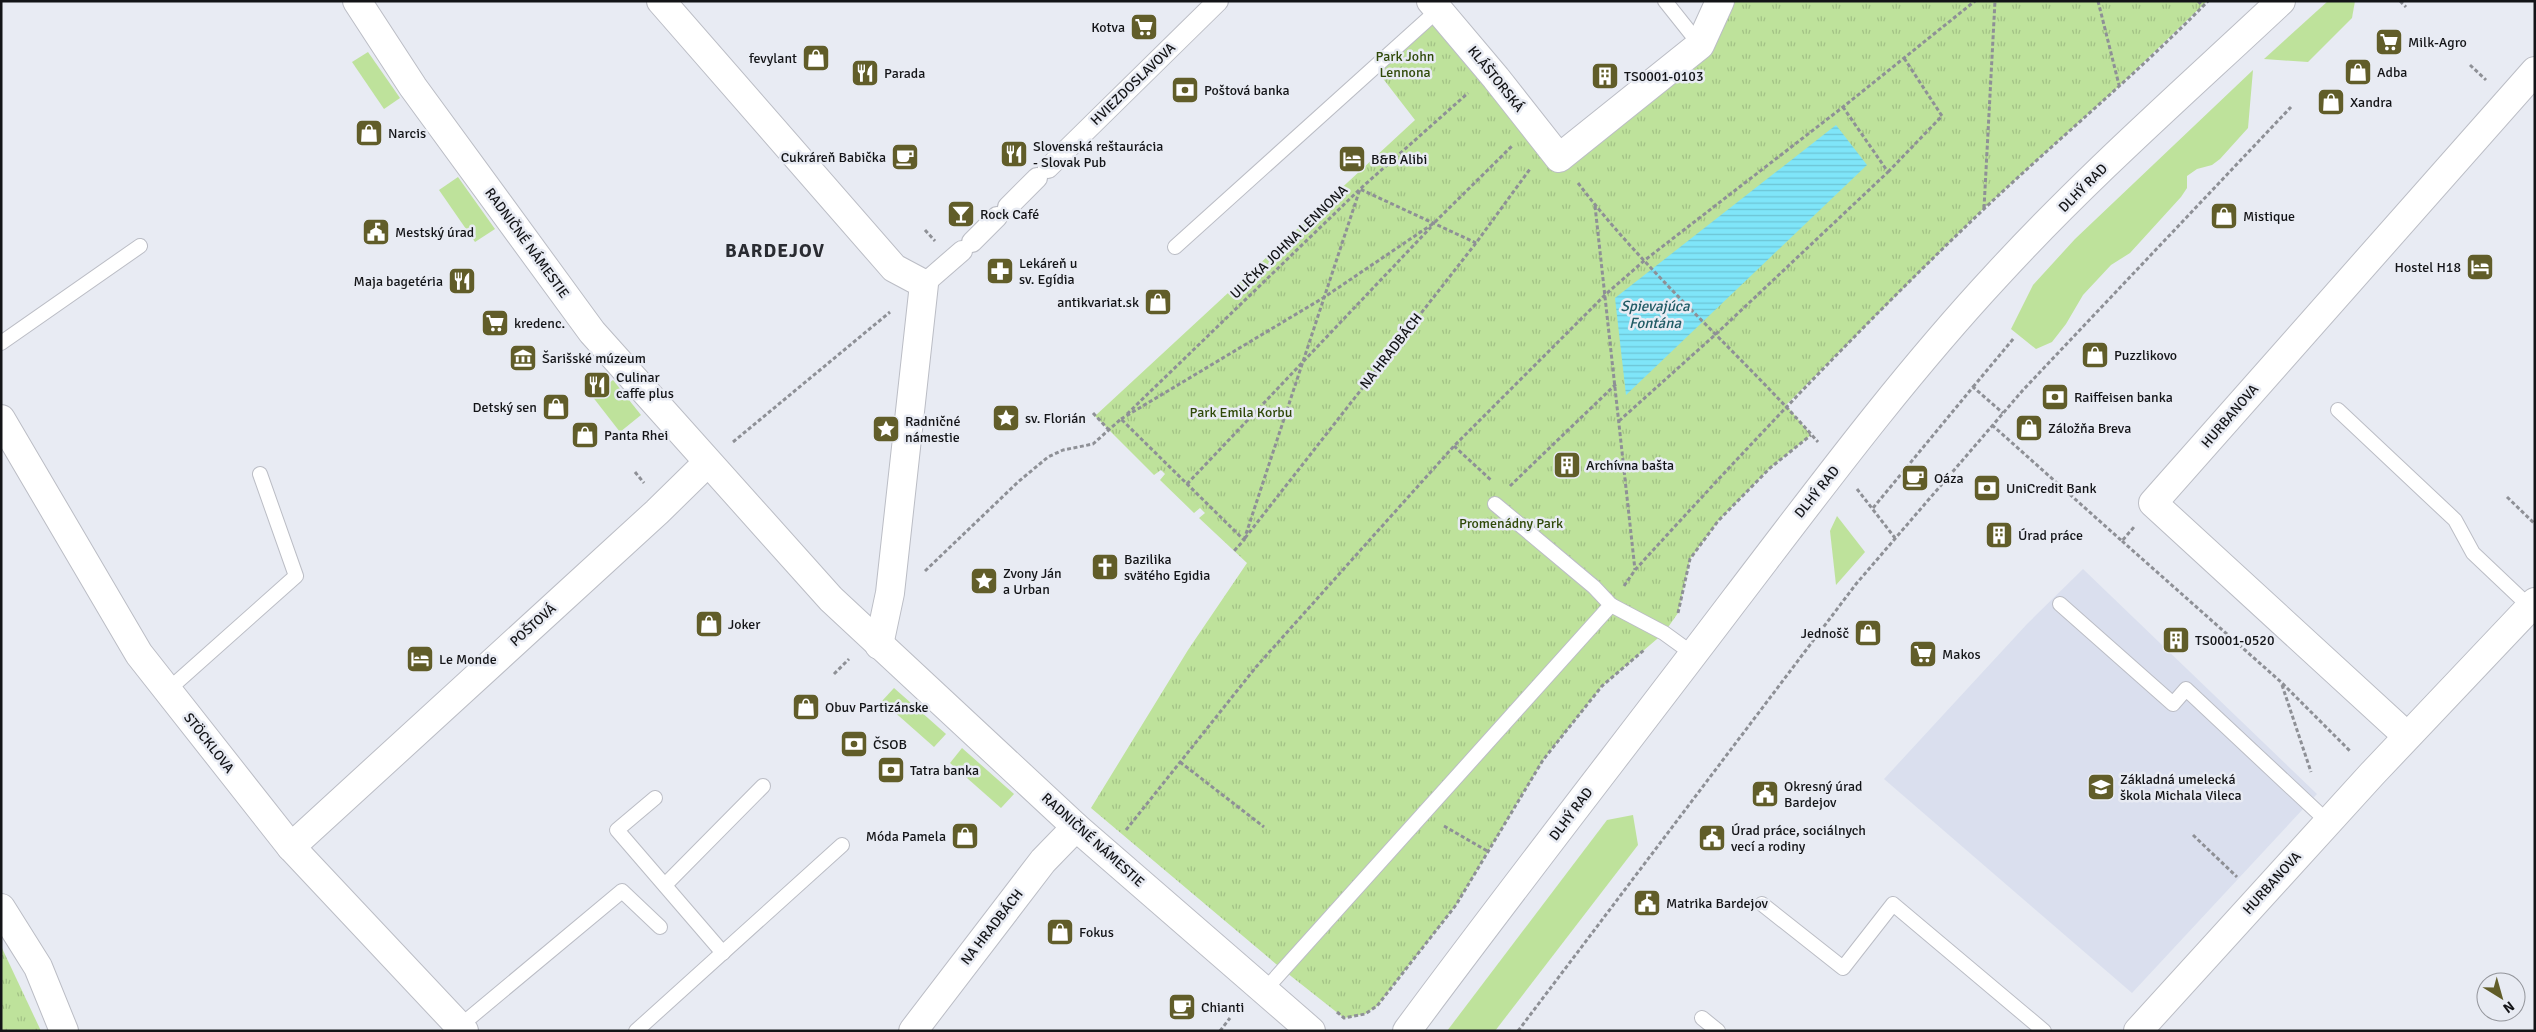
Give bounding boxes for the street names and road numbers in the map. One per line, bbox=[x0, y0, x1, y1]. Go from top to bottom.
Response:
street label: HVIEZDOSLAVOVA bbox=[1087, 39, 1179, 129]
street label: KLÁŠTORSKÁ bbox=[1464, 42, 1528, 116]
street label: DLHÝ RAD bbox=[2055, 160, 2111, 216]
street label: ULIČKA JOHNA LENNONA bbox=[1227, 181, 1351, 302]
street label: RADNIČNÉ NÁMESTIE bbox=[481, 185, 573, 302]
street label: NA HRADBÁCH bbox=[1356, 310, 1426, 392]
street label: HURBANOVA bbox=[2198, 380, 2263, 451]
street label: DLHÝ RAD bbox=[1791, 463, 1843, 521]
street label: POŠTOVÁ bbox=[507, 600, 560, 650]
street label: STÖCKLOVA bbox=[180, 709, 238, 777]
street label: DLHÝ RAD bbox=[1546, 784, 1596, 844]
street label: RADNIČNÉ NÁMESTIE bbox=[1038, 789, 1148, 891]
street label: HURBANOVA bbox=[2239, 848, 2305, 918]
street label: NA HRADBÁCH bbox=[957, 886, 1027, 968]

